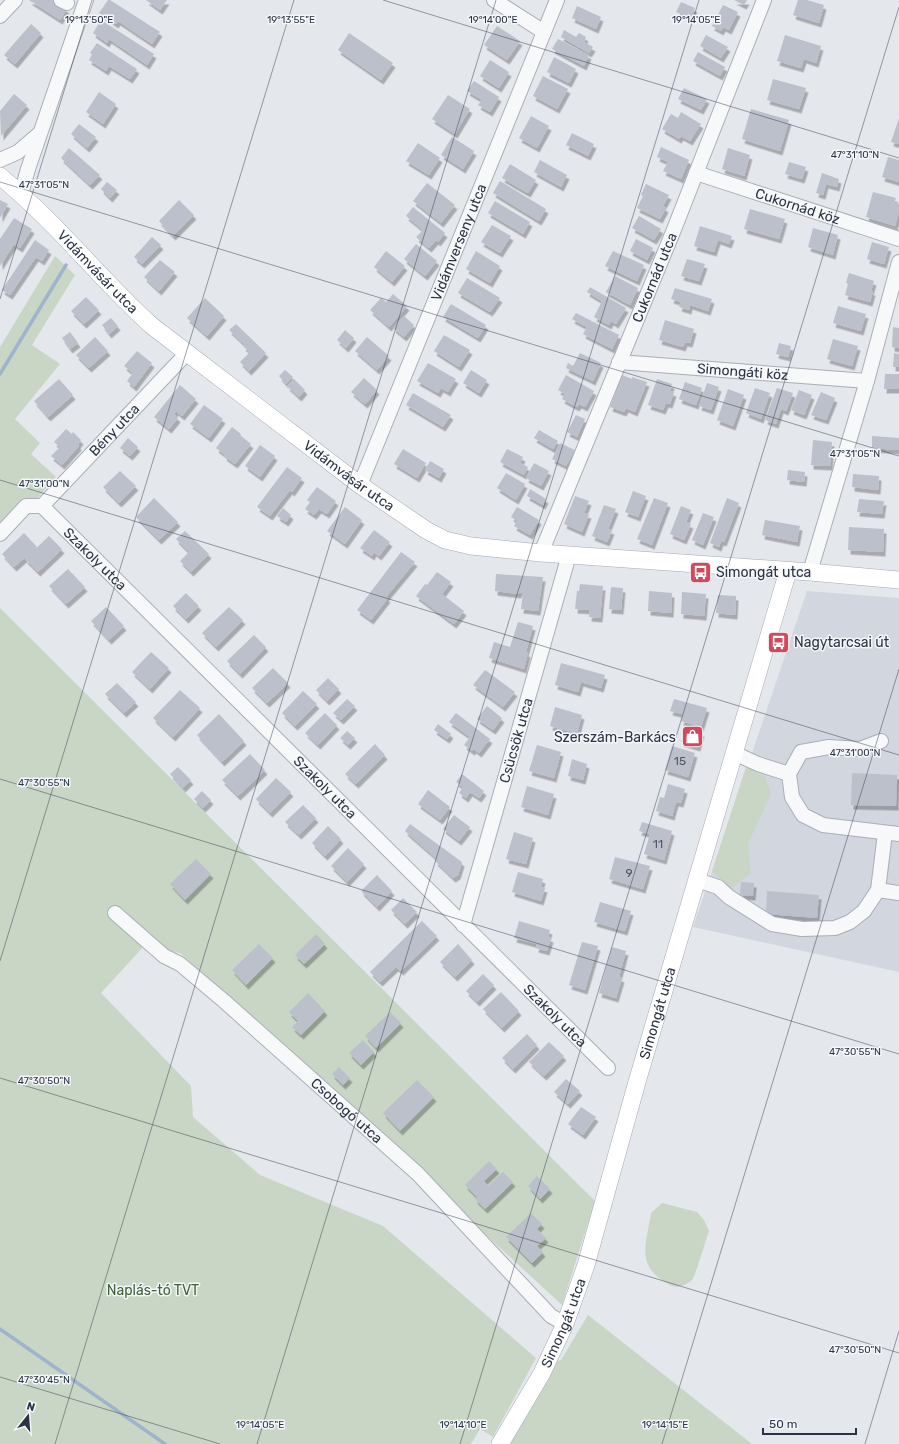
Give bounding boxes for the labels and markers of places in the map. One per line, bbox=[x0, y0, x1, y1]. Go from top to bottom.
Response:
bus stop icon: Simongát utca bbox=[687, 559, 713, 585]
place label: Simongát utca bbox=[716, 564, 811, 581]
bus stop icon: Nagytarcsai út bbox=[766, 629, 792, 655]
place label: Nagytarcsai út bbox=[794, 634, 890, 651]
shop icon: Szerszám-Barkács bbox=[679, 724, 705, 750]
place label: Szerszám-Barkács bbox=[554, 729, 676, 746]

